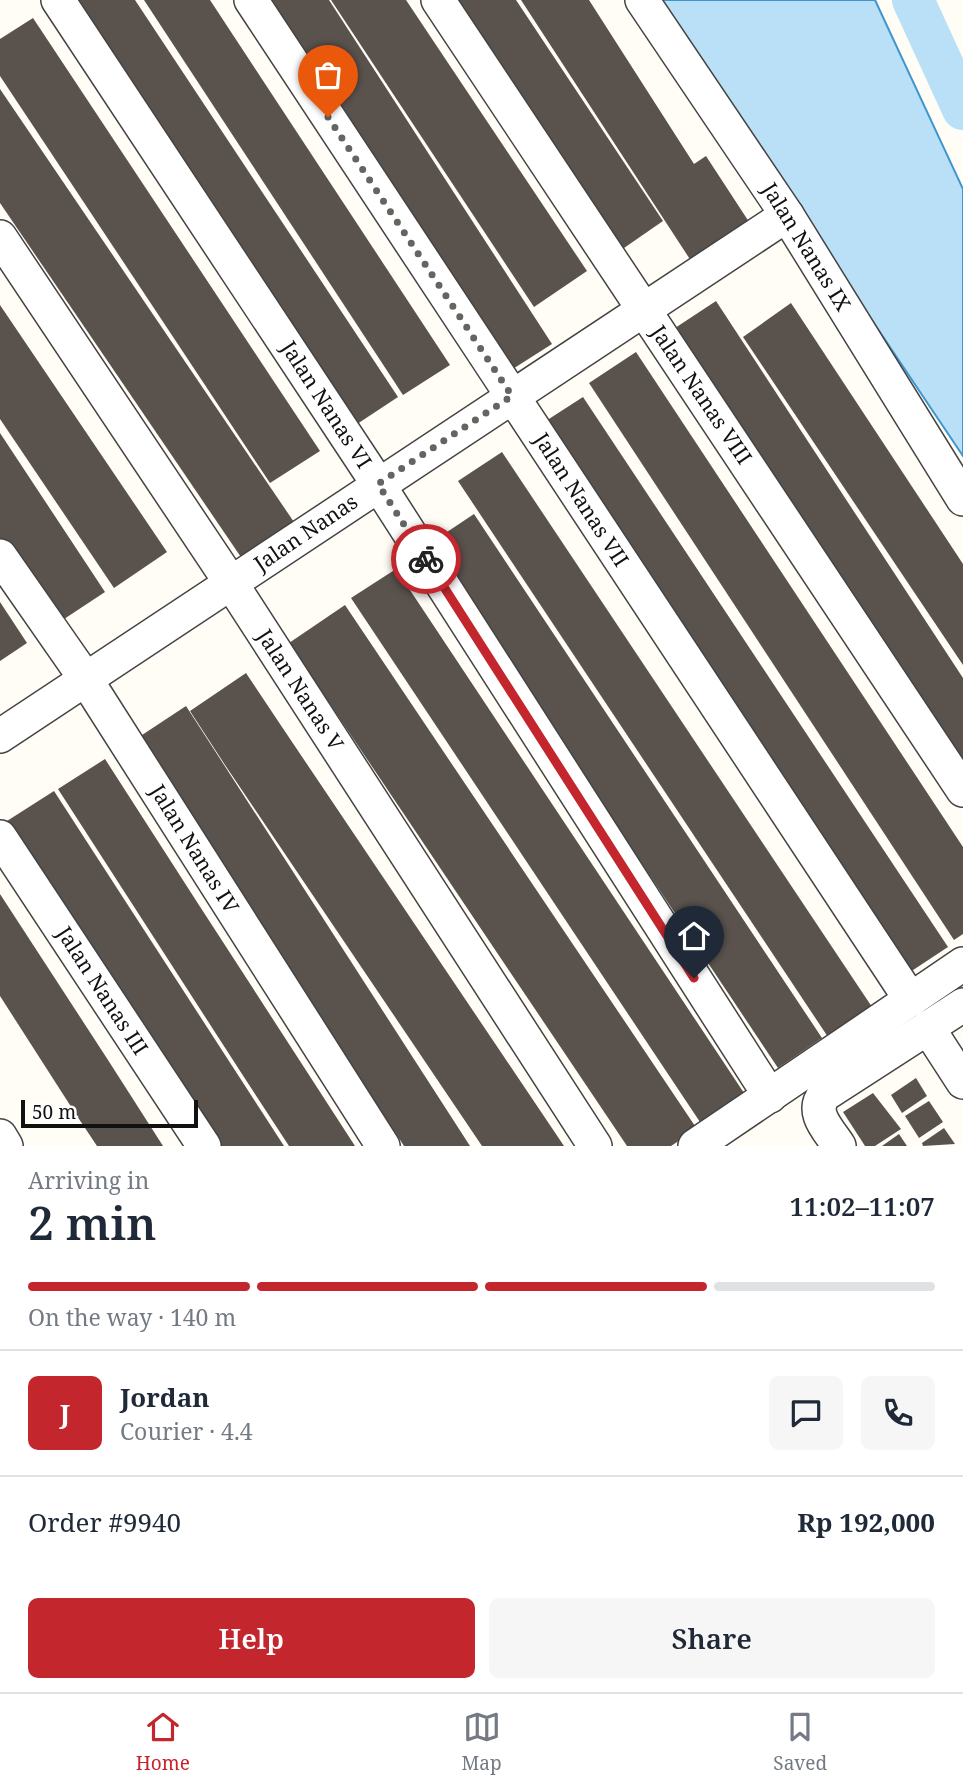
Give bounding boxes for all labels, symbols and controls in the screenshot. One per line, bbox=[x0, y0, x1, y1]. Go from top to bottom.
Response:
pin bbox=[298, 45, 358, 117]
icon: bag bbox=[309, 56, 347, 94]
street label: Jalan Nanas IX bbox=[756, 176, 858, 316]
street label: Jalan Nanas VIII bbox=[644, 319, 759, 469]
street label: Jalan Nanas VI bbox=[275, 334, 379, 474]
street label: Jalan Nanas VII bbox=[528, 426, 636, 572]
street label: Jalan Nanas bbox=[247, 487, 363, 578]
courier bbox=[391, 524, 461, 594]
icon: bike bbox=[407, 540, 445, 578]
street label: Jalan Nanas V bbox=[251, 623, 351, 756]
street label: Jalan Nanas IV bbox=[144, 778, 246, 919]
pin bbox=[664, 906, 724, 978]
icon: home bbox=[675, 917, 713, 955]
street label: Jalan Nanas III bbox=[50, 920, 155, 1060]
scale bar bbox=[21, 1097, 198, 1129]
text: 50 m bbox=[32, 1099, 76, 1125]
text: Arriving in bbox=[28, 1164, 149, 1196]
text: 11:02–11:07 bbox=[789, 1188, 935, 1224]
text: 2 min bbox=[28, 1191, 156, 1253]
text: On the way · 140 m bbox=[28, 1301, 236, 1333]
button: chat bbox=[769, 1376, 843, 1450]
button: phone bbox=[861, 1376, 935, 1450]
text: Jordan bbox=[120, 1379, 210, 1415]
text: J bbox=[60, 1395, 70, 1431]
text: Courier · 4.4 bbox=[120, 1415, 253, 1447]
text: Order #9940 bbox=[28, 1504, 181, 1540]
text: Rp 192,000 bbox=[797, 1504, 935, 1540]
button: Help bbox=[28, 1598, 475, 1678]
button: Share bbox=[489, 1598, 935, 1678]
tab: Home bbox=[136, 1708, 190, 1776]
tab: Map bbox=[462, 1708, 502, 1776]
tab: Saved bbox=[773, 1708, 827, 1776]

